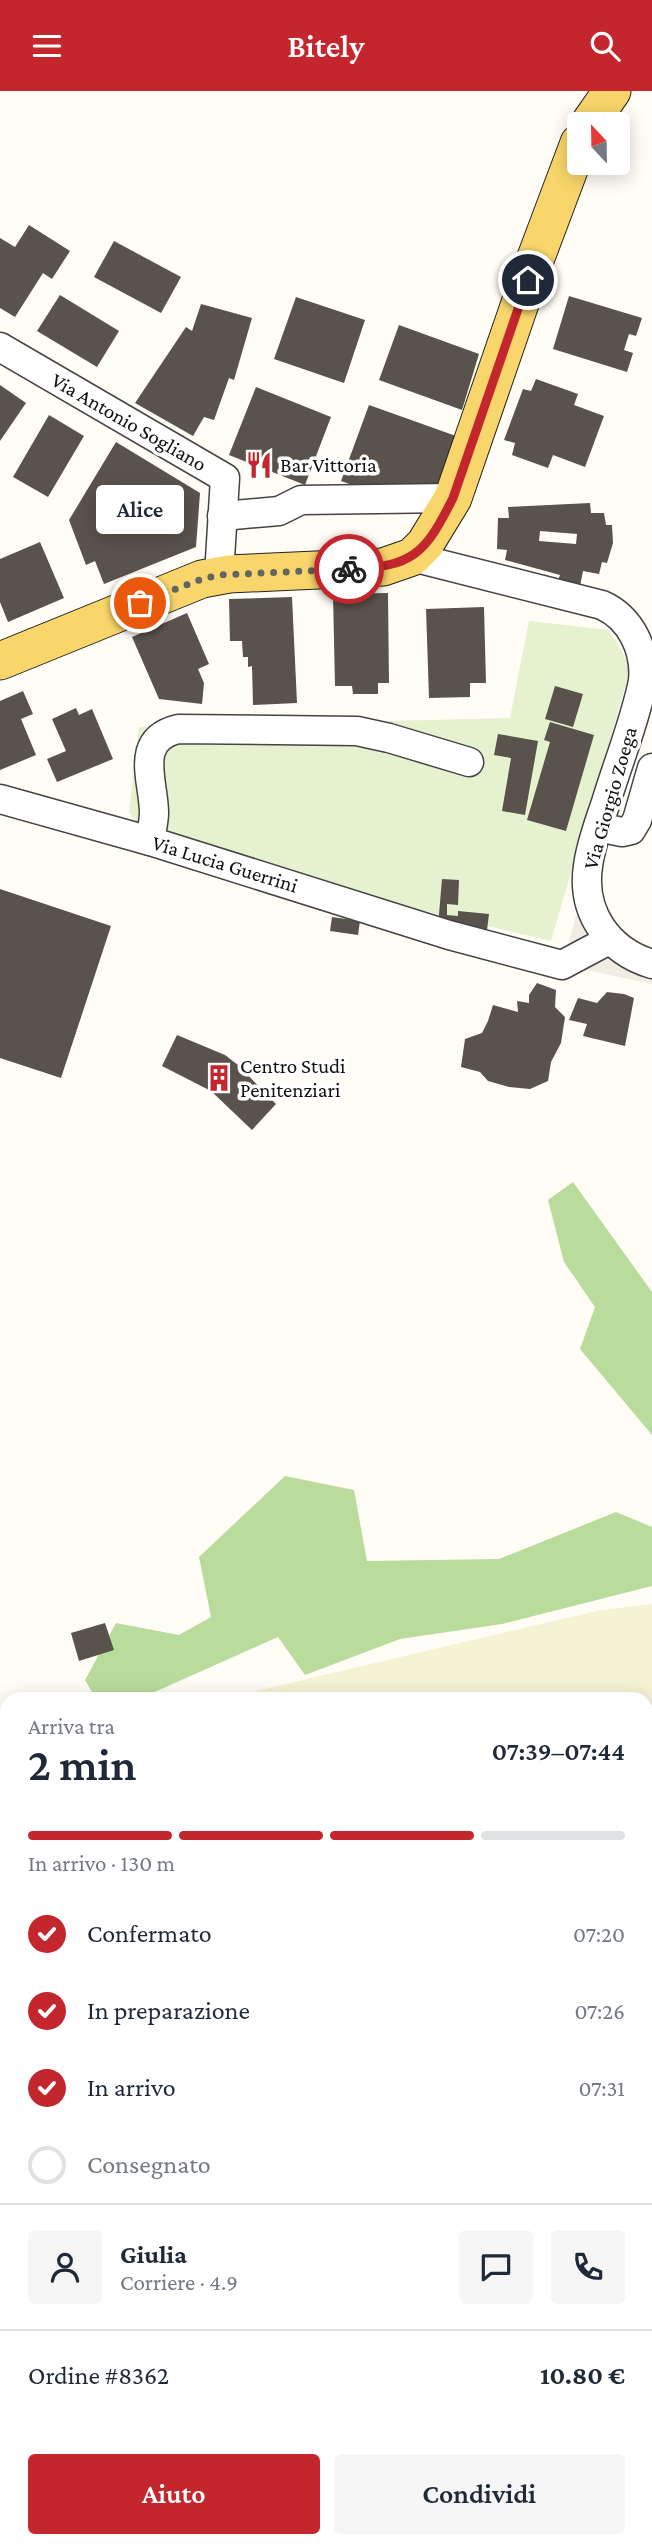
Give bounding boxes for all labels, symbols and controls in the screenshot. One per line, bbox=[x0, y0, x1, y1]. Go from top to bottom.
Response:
icon: menu bbox=[28, 27, 66, 65]
icon: search bbox=[586, 27, 624, 65]
text: Bitely bbox=[288, 28, 364, 64]
north arrow bbox=[567, 112, 630, 175]
map controls bbox=[567, 112, 630, 175]
pin bbox=[498, 250, 558, 310]
icon: home bbox=[509, 261, 547, 299]
street label: Via Antonio Sogliano bbox=[47, 368, 211, 476]
restaurant icon: Bar Vittoria bbox=[244, 450, 274, 480]
place label: Bar Vittoria bbox=[280, 453, 377, 477]
callout: Alice bbox=[96, 484, 184, 533]
text: Alice bbox=[117, 496, 163, 522]
courier bbox=[314, 534, 384, 604]
icon: bike bbox=[330, 550, 368, 588]
pin bbox=[110, 573, 170, 633]
icon: bag bbox=[121, 584, 159, 622]
street label: Via Giorgio Zoega bbox=[578, 724, 642, 872]
street label: Via Lucia Guerrini bbox=[149, 830, 301, 898]
place label: Centro Studi Penitenziari bbox=[240, 1054, 346, 1102]
building icon: Centro Studi Penitenziari bbox=[204, 1063, 234, 1093]
text: Arriva tra bbox=[28, 1713, 115, 1739]
text: 07:39–07:44 bbox=[492, 1737, 625, 1766]
text: 2 min bbox=[28, 1739, 136, 1790]
text: In arrivo · 130 m bbox=[28, 1850, 175, 1876]
icon: check bbox=[28, 1915, 66, 1953]
text: Confermato bbox=[87, 1919, 212, 1948]
text: 07:20 bbox=[573, 1921, 625, 1947]
icon: check bbox=[28, 1992, 66, 2030]
text: In preparazione bbox=[87, 1996, 250, 2025]
text: 07:26 bbox=[574, 1998, 625, 2024]
icon: check bbox=[28, 2069, 66, 2107]
text: In arrivo bbox=[87, 2073, 176, 2102]
text: 07:31 bbox=[578, 2075, 625, 2101]
text: Consegnato bbox=[87, 2150, 211, 2179]
button: person bbox=[28, 2230, 102, 2304]
button: chat bbox=[459, 2230, 533, 2304]
button: phone bbox=[551, 2230, 625, 2304]
text: Giulia bbox=[120, 2240, 187, 2269]
text: Corriere · 4.9 bbox=[120, 2269, 238, 2295]
text: Ordine #8362 bbox=[28, 2361, 169, 2390]
text: 10.80 € bbox=[540, 2361, 625, 2390]
button: Aiuto bbox=[28, 2454, 320, 2534]
button: Condividi bbox=[334, 2454, 625, 2534]

